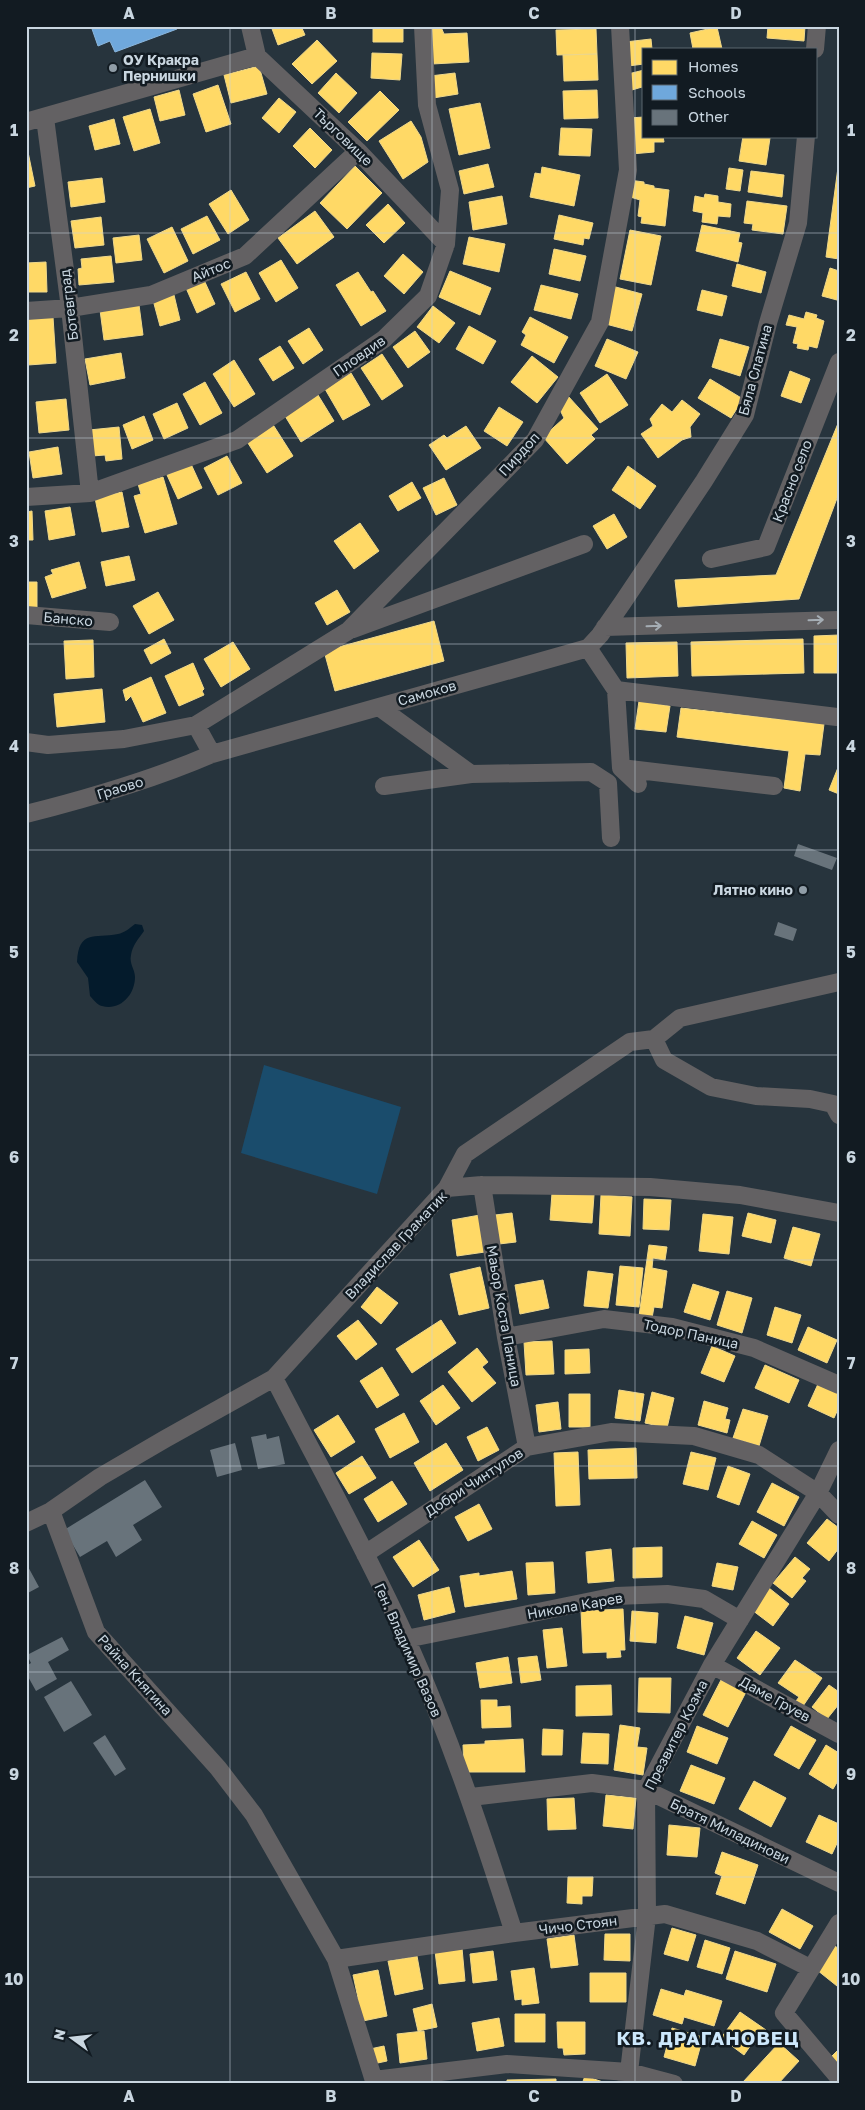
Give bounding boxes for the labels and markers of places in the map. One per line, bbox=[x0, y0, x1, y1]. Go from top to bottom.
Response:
place label: ОУ Кракра Пернишки bbox=[123, 51, 199, 84]
marker: ОУ Кракра Пернишки bbox=[107, 62, 119, 74]
place label: Лятно кино bbox=[713, 881, 793, 898]
marker: Лятно кино bbox=[797, 884, 809, 896]

